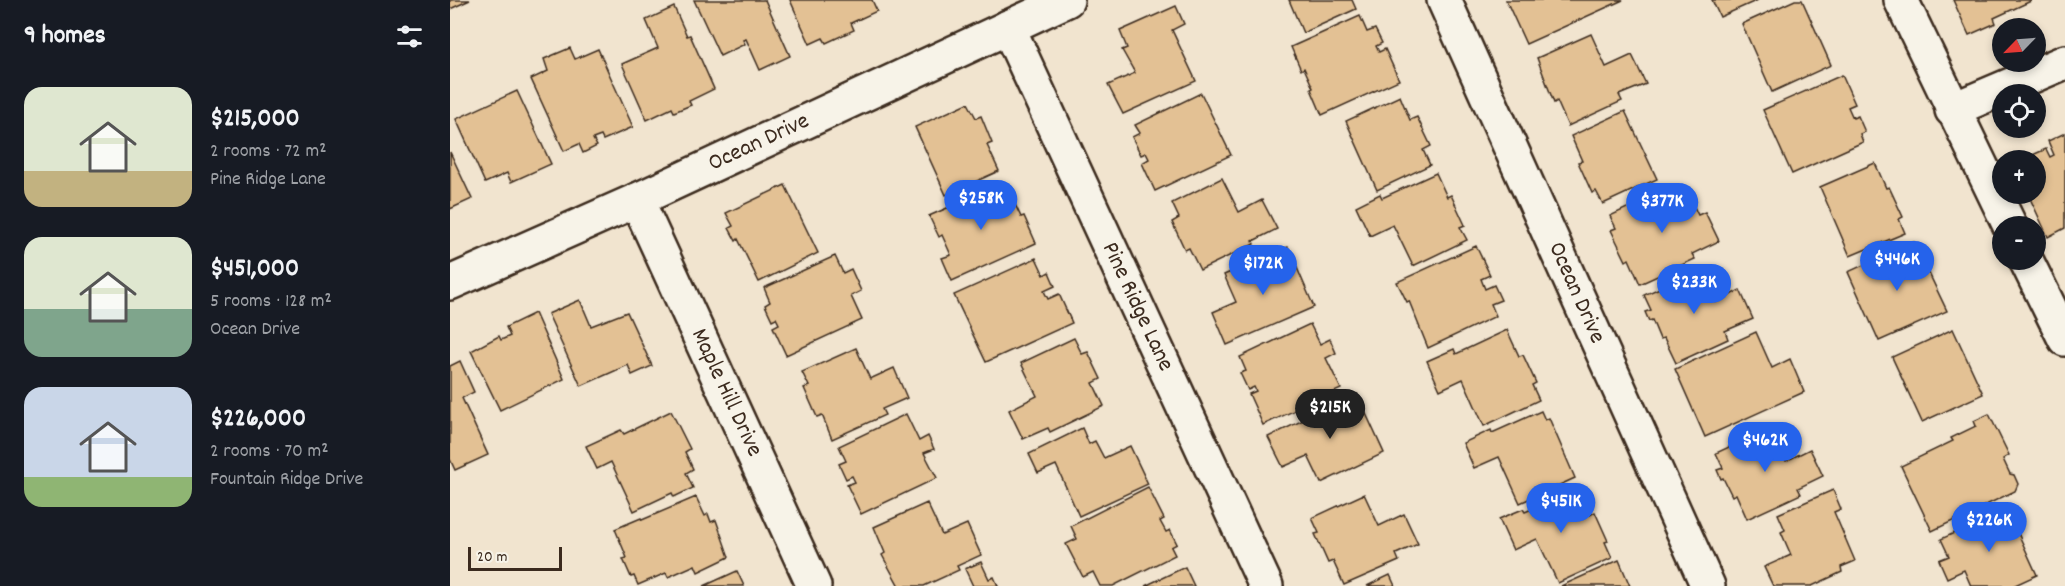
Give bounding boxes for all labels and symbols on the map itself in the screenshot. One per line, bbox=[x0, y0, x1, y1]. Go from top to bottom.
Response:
north arrow bbox=[1992, 18, 2046, 72]
street label: Ocean Drive bbox=[703, 105, 815, 181]
pin: $258K bbox=[939, 180, 1023, 231]
pin: $377K bbox=[1620, 183, 1704, 234]
street label: Pine Ridge Lane bbox=[1092, 237, 1182, 377]
street label: Ocean Drive bbox=[1538, 237, 1614, 349]
pin: $446K bbox=[1855, 241, 1939, 292]
pin: $172K bbox=[1221, 245, 1305, 296]
pin: $233K bbox=[1652, 264, 1736, 315]
street label: Maple Hill Drive bbox=[681, 323, 771, 463]
pin: $215K bbox=[1288, 389, 1372, 440]
pin: $462K bbox=[1723, 422, 1807, 473]
pin: $451K bbox=[1519, 483, 1603, 534]
pin: $226K bbox=[1947, 502, 2031, 553]
scale bar bbox=[468, 544, 562, 572]

